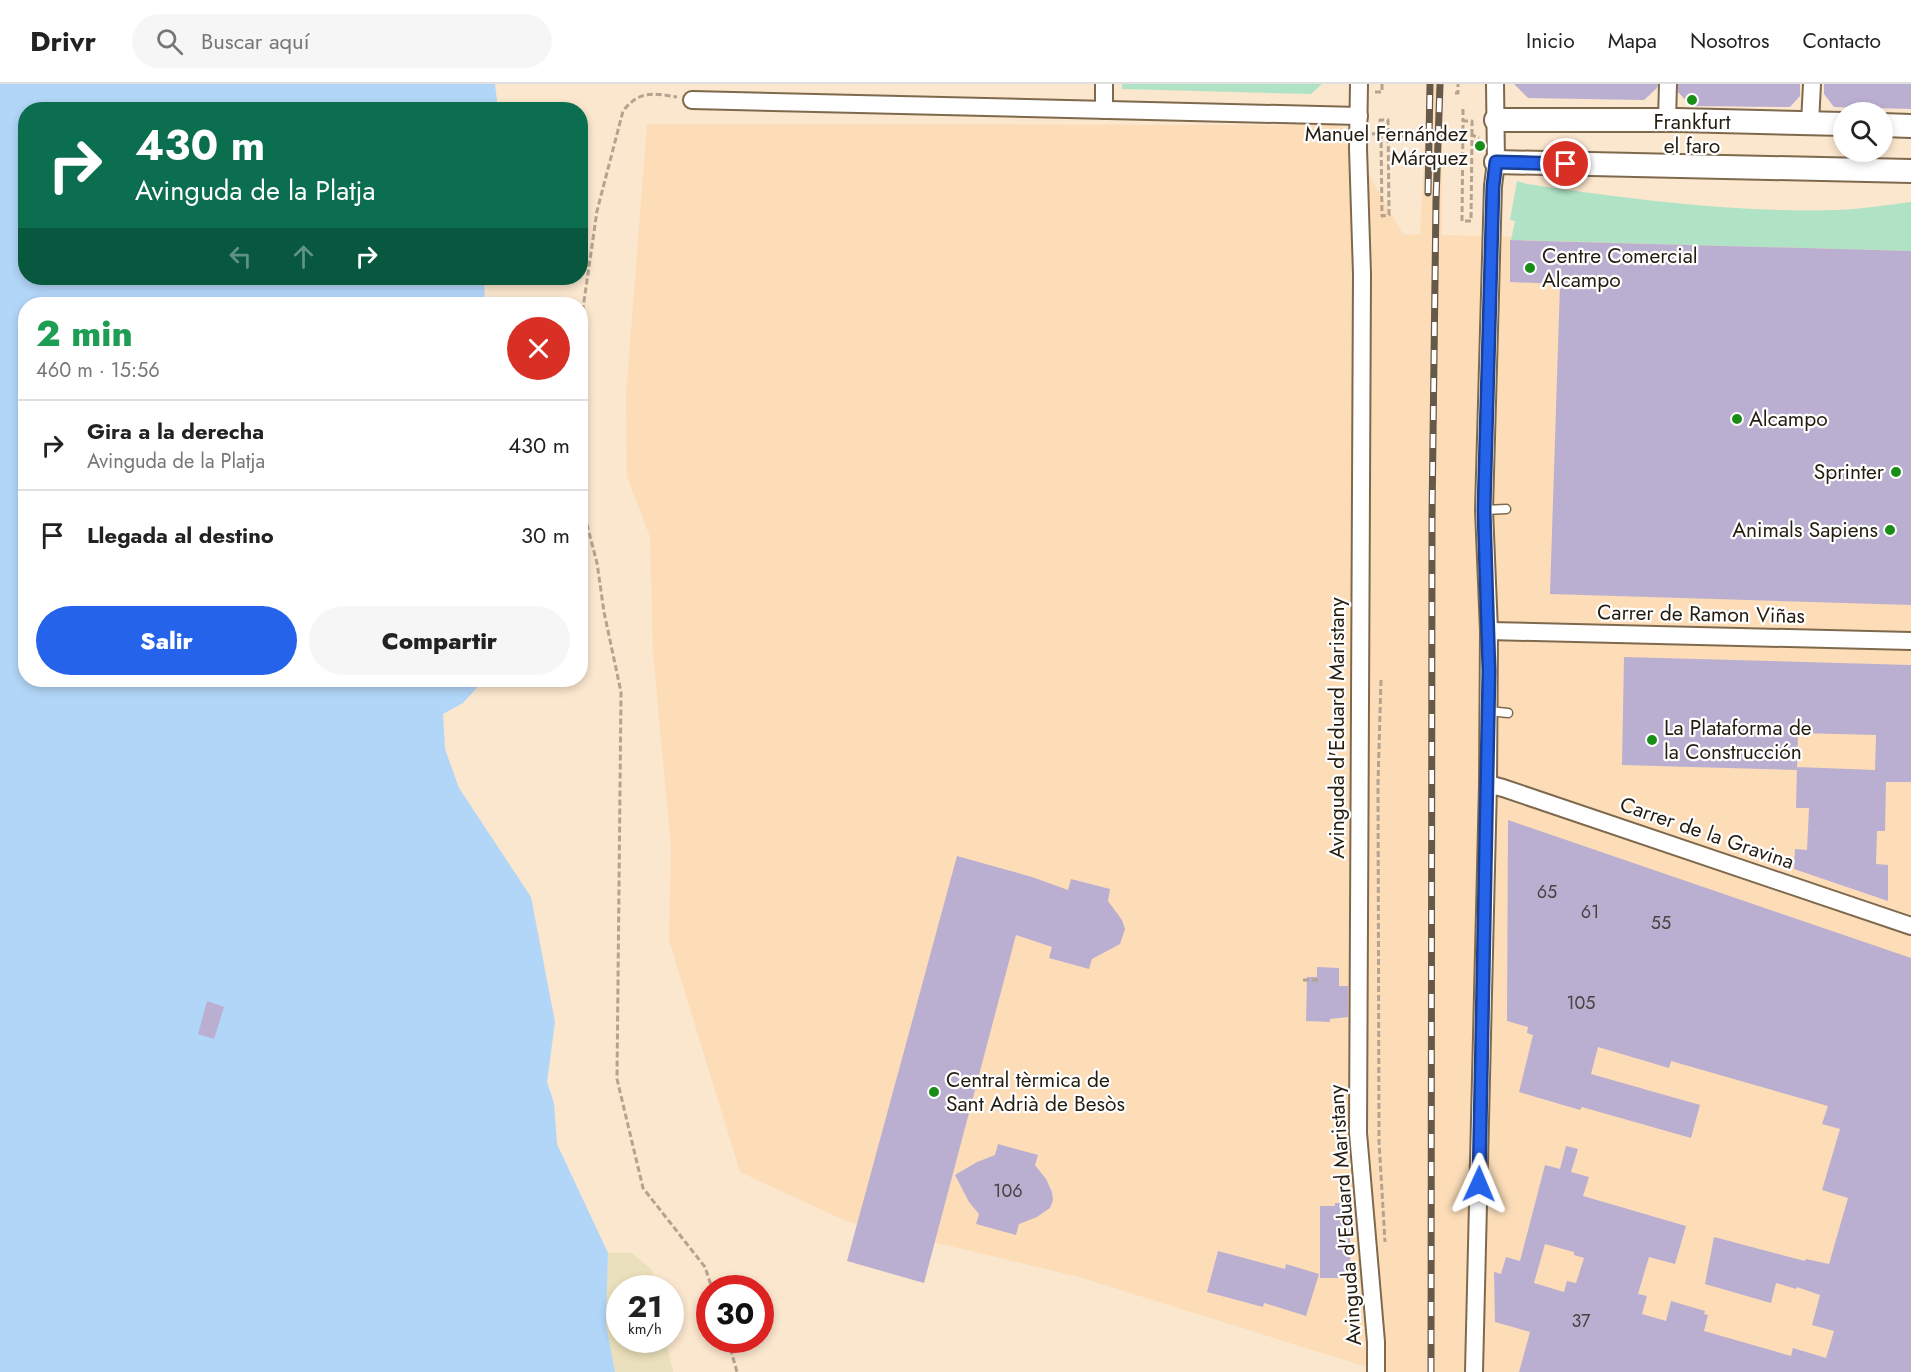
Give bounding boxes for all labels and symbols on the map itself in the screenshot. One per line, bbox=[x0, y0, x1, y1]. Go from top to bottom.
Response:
marker: Frankfurt el faro bbox=[1685, 93, 1699, 107]
place label: Frankfurt el faro bbox=[1654, 107, 1730, 161]
place label: Manuel Fernández Márquez bbox=[1305, 119, 1468, 173]
pin bbox=[1540, 138, 1591, 189]
marker: Manuel Fernández Márquez bbox=[1473, 139, 1487, 153]
place label: Centre Comercial Alcampo bbox=[1542, 241, 1698, 295]
marker: Centre Comercial Alcampo bbox=[1523, 261, 1537, 275]
place label: Alcampo bbox=[1749, 404, 1828, 434]
marker: Alcampo bbox=[1730, 412, 1744, 426]
place label: Sprinter bbox=[1814, 457, 1885, 487]
marker: Sprinter bbox=[1889, 465, 1903, 479]
place label: Animals Sapiens bbox=[1732, 515, 1878, 545]
marker: Animals Sapiens bbox=[1883, 523, 1897, 537]
street label: Avinguda d'Eduard Maristany bbox=[1322, 596, 1352, 859]
street label: Carrer de Ramon Viñas bbox=[1597, 597, 1805, 631]
place label: La Plataforma de la Construcción bbox=[1664, 713, 1812, 767]
marker: La Plataforma de la Construcción bbox=[1645, 733, 1659, 747]
street label: Carrer de la Gravina bbox=[1616, 789, 1798, 877]
house number: 65 bbox=[1537, 879, 1557, 905]
house number: 61 bbox=[1581, 899, 1599, 925]
house number: 55 bbox=[1651, 910, 1671, 936]
house number: 105 bbox=[1566, 990, 1596, 1016]
place label: Central tèrmica de Sant Adrià de Besòs bbox=[946, 1065, 1125, 1119]
street label: Avinguda d'Eduard Maristany bbox=[1321, 1083, 1369, 1346]
marker: Central tèrmica de Sant Adrià de Besòs bbox=[927, 1085, 941, 1099]
position arrow bbox=[1447, 1152, 1511, 1216]
house number: 106 bbox=[993, 1178, 1023, 1204]
speed limit sign: 30 bbox=[696, 1275, 774, 1353]
house number: 37 bbox=[1571, 1308, 1591, 1334]

